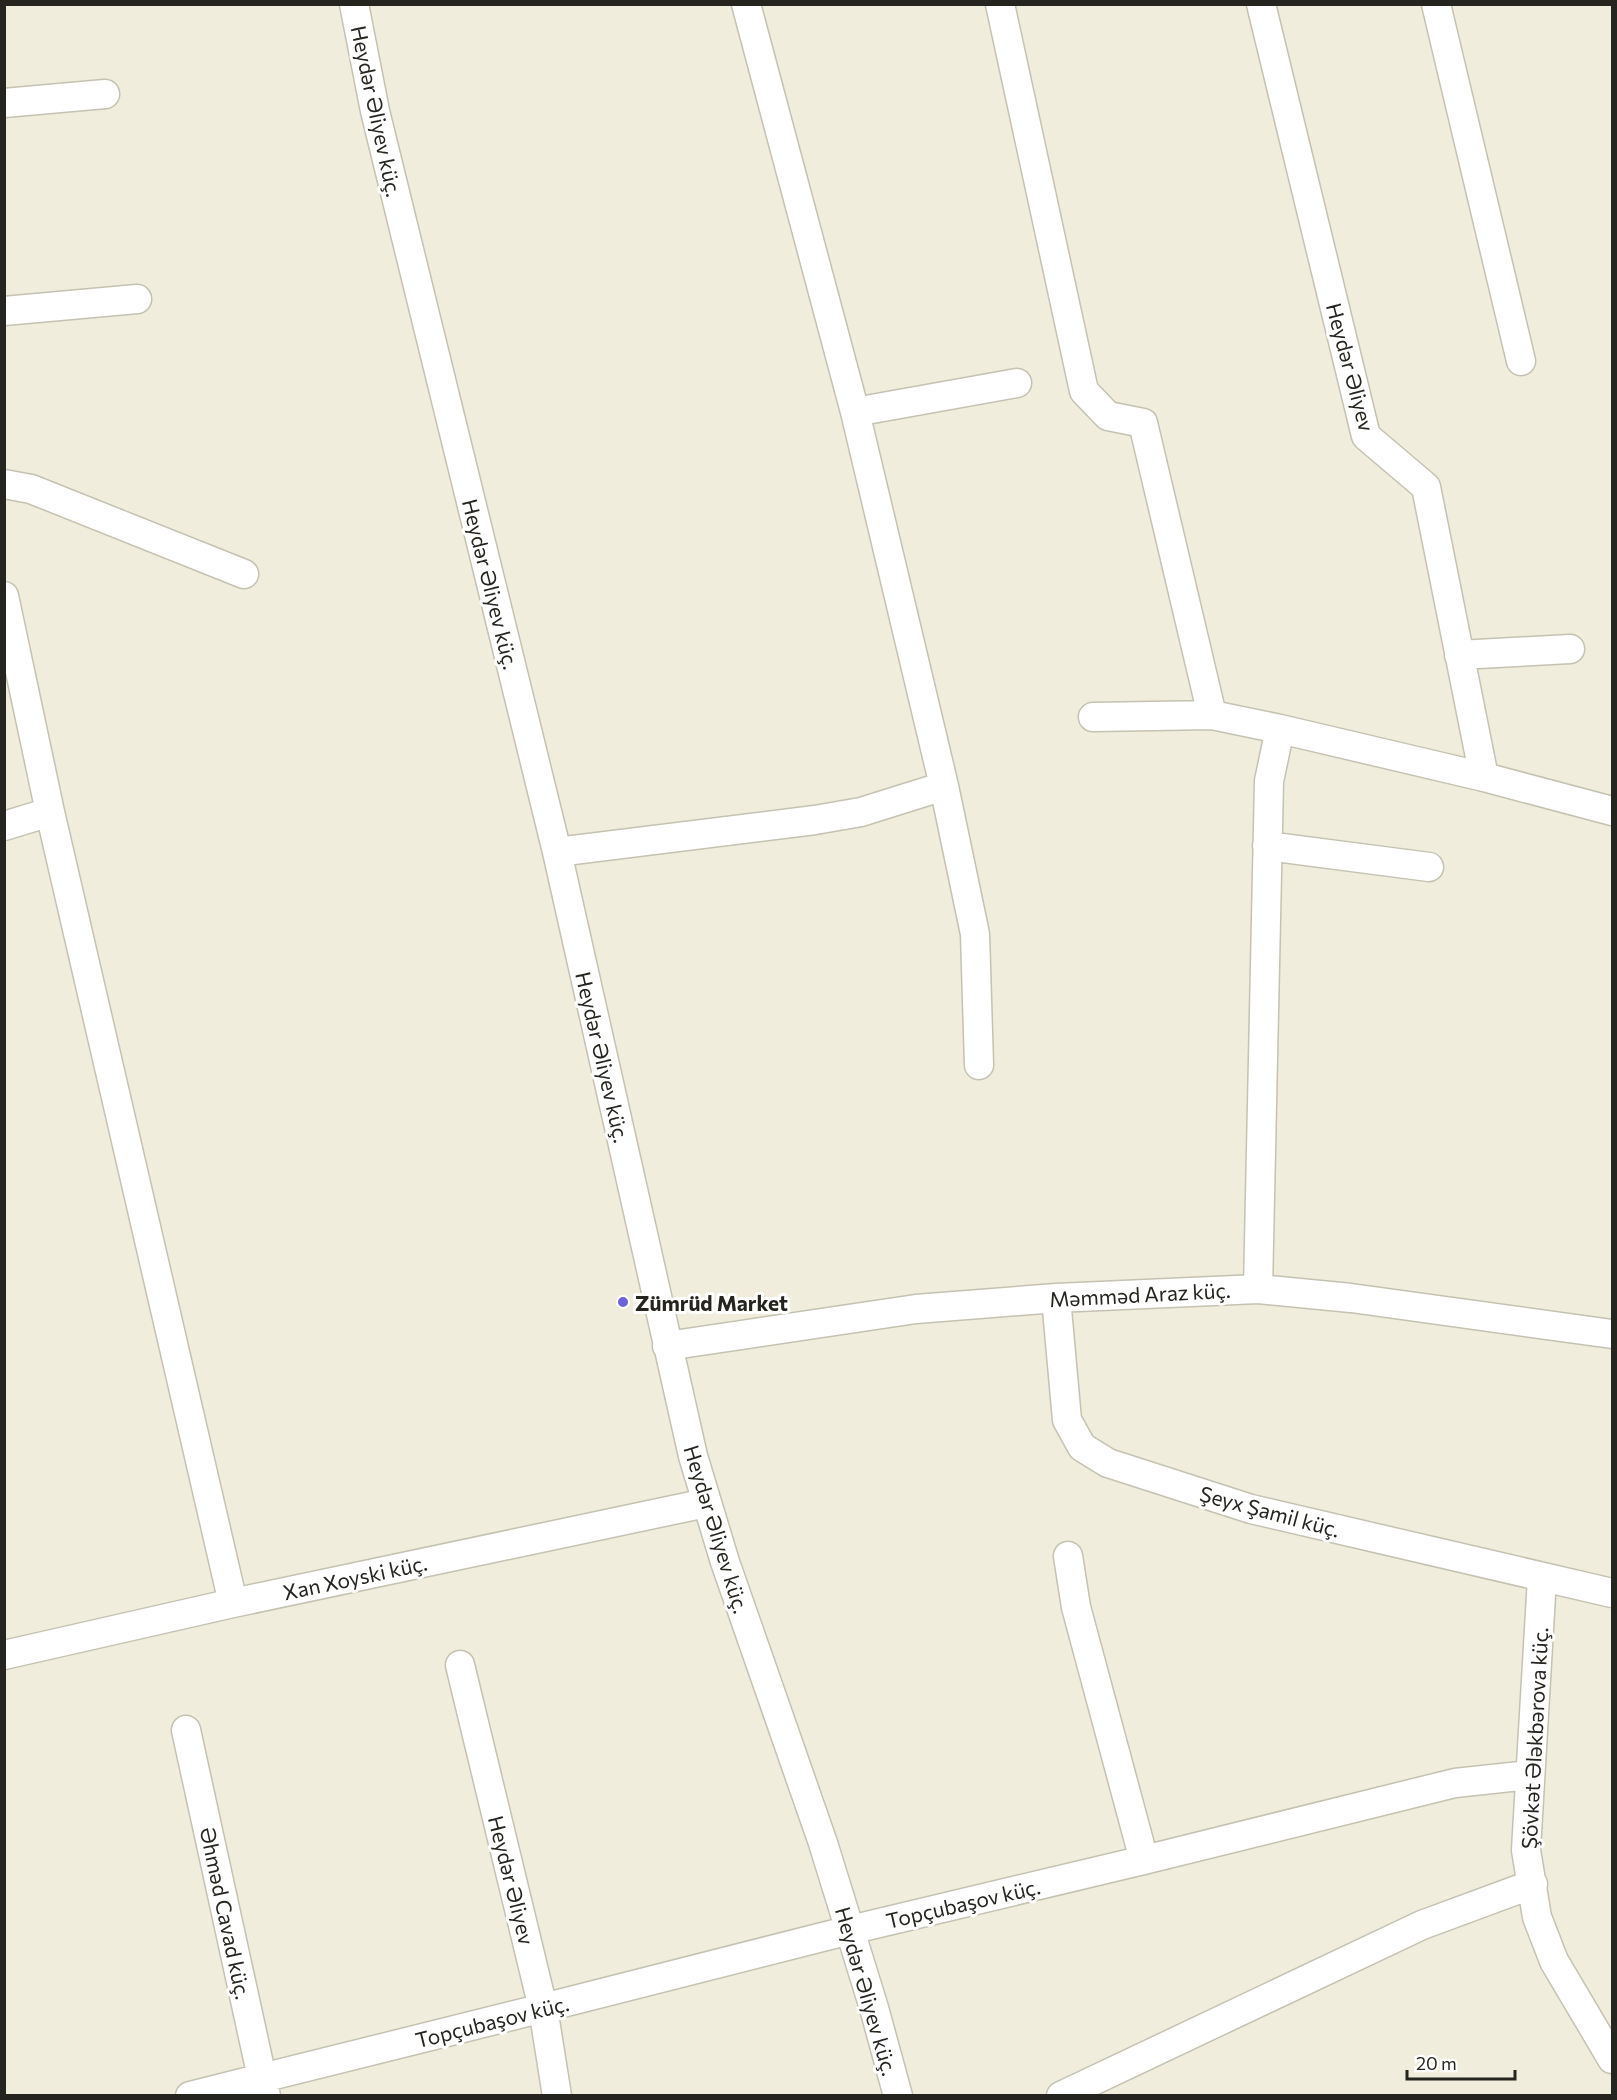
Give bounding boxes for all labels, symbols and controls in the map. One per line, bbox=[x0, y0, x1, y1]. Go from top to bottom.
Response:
street label: Heydər Əliyev küç. bbox=[347, 23, 407, 199]
street label: Heydər Əliyev bbox=[1322, 300, 1380, 434]
street label: Heydər Əliyev küç. bbox=[458, 496, 524, 672]
street label: Heydər Əliyev küç. bbox=[571, 969, 635, 1145]
street label: Məmməd Araz küç. bbox=[1049, 1277, 1231, 1311]
place label: Zümrüd Market bbox=[635, 1290, 788, 1315]
marker: Zümrüd Market bbox=[616, 1295, 630, 1309]
street label: Heydər Əliyev küç. bbox=[680, 1442, 754, 1616]
street label: Şeyx Şamil küç. bbox=[1197, 1480, 1343, 1542]
street label: Xan Xoyski küç. bbox=[281, 1550, 429, 1604]
street label: Şövkət Ələkbərova küç. bbox=[1516, 1626, 1552, 1850]
street label: Heydər Əliyev bbox=[484, 1813, 540, 1947]
street label: Əhməd Cavad küç. bbox=[196, 1825, 256, 2001]
street label: Topçubaşov küç. bbox=[884, 1873, 1042, 1933]
street label: Heydər Əliyev küç. bbox=[831, 1904, 903, 2078]
street label: Topçubaşov küç. bbox=[413, 1990, 571, 2052]
scale bar bbox=[1407, 2043, 1515, 2081]
text: 20 m bbox=[1416, 2052, 1457, 2074]

